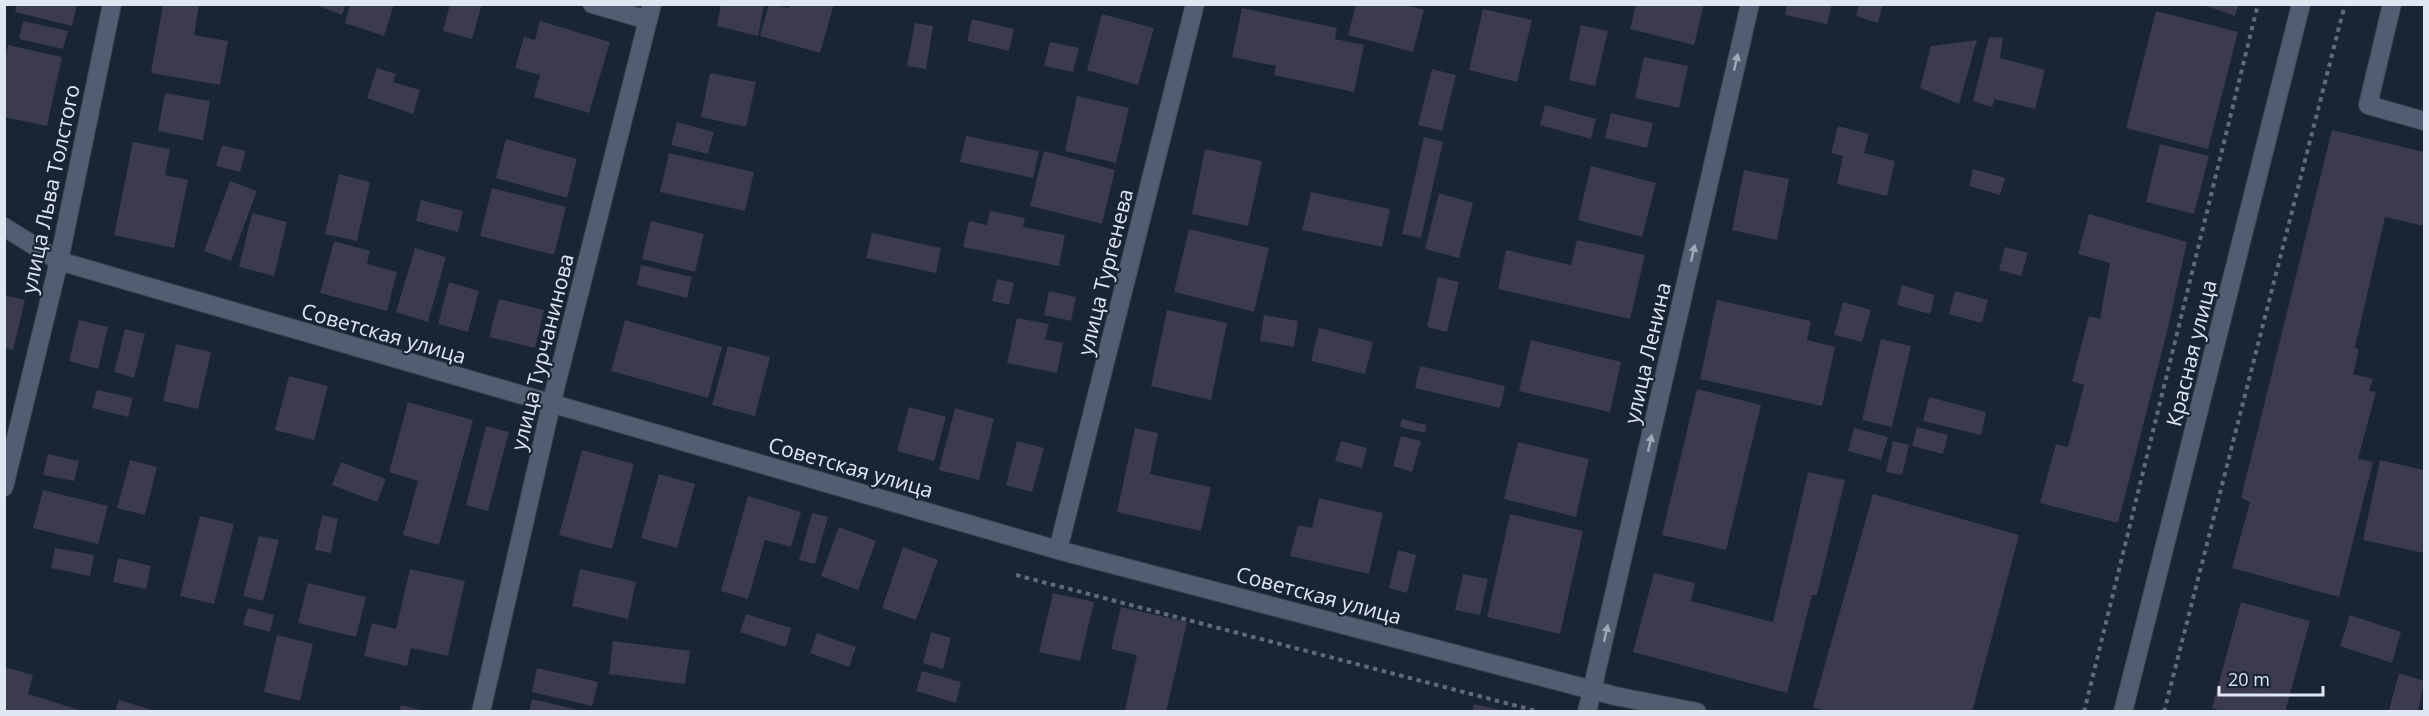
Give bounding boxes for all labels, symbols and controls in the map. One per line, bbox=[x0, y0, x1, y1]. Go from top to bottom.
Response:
one-way arrow bbox=[1732, 53, 1742, 72]
street label: улица Льва Толстого bbox=[14, 82, 86, 296]
street label: улица Тургенева bbox=[1071, 186, 1139, 358]
one-way arrow bbox=[1689, 243, 1698, 262]
street label: улица Турчанинова bbox=[504, 251, 580, 453]
street label: Красная улица bbox=[2159, 277, 2223, 429]
street label: улица Ленина bbox=[1617, 280, 1677, 426]
street label: Советская улица bbox=[298, 296, 470, 370]
street label: Советская улица bbox=[765, 430, 937, 504]
one-way arrow bbox=[1645, 433, 1655, 452]
street label: Советская улица bbox=[1233, 559, 1405, 631]
one-way arrow bbox=[1602, 623, 1611, 642]
scale bar bbox=[2219, 659, 2322, 697]
text: 20 m bbox=[2228, 667, 2270, 691]

